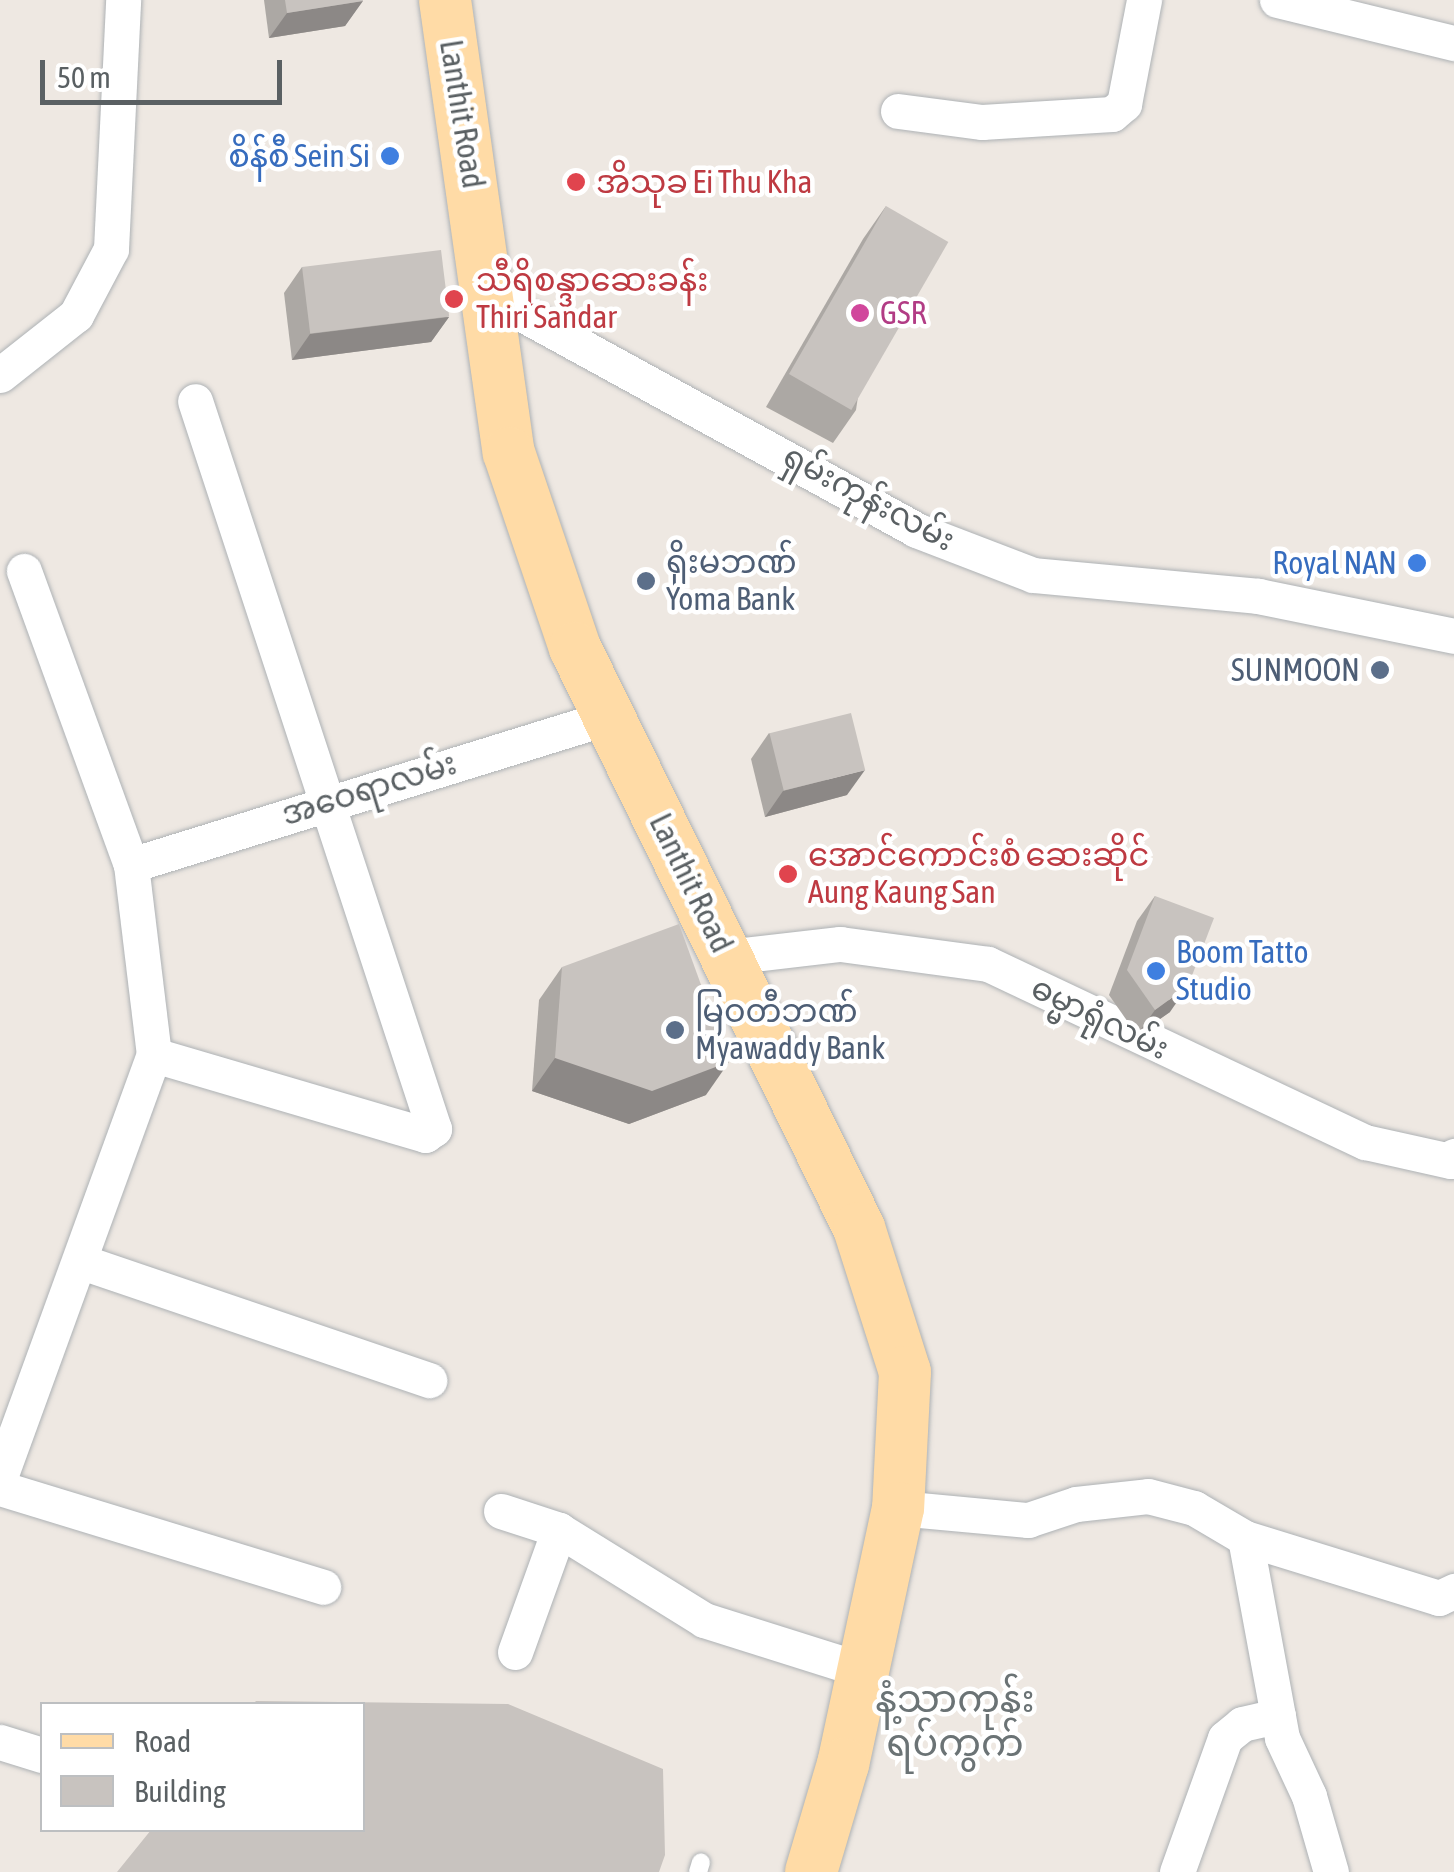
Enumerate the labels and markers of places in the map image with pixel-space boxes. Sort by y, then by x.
place label: စိန်စီ Sein Si [228,137,370,175]
marker: စိန်စီ Sein Si [379,145,401,167]
place label: အိသုခ Ei Thu Kha [596,163,812,201]
marker: အိသုခ Ei Thu Kha [565,171,587,193]
place label: သီရိစန္ဒာဆေးခန်း Thiri Sandar [476,262,708,337]
marker: သီရိစန္ဒာဆေးခန်း Thiri Sandar [441,286,467,312]
place label: GSR [880,294,926,332]
marker: GSR [849,302,871,324]
place label: ရိုးမဘဏ် Yoma Bank [666,544,797,619]
place label: Royal NAN [1272,544,1397,582]
marker: Royal NAN [1406,552,1428,574]
marker: ရိုးမဘဏ် Yoma Bank [635,570,657,592]
place label: SUNMOON [1231,651,1360,689]
marker: SUNMOON [1369,659,1391,681]
place label: အောင်ကောင်းစံ ဆေးဆိုင် Aung Kaung San [808,837,1149,912]
marker: အောင်ကောင်းစံ ဆေးဆိုင် Aung Kaung San [777,863,799,885]
place label: Boom Tatto Studio [1176,934,1309,1009]
marker: Boom Tatto Studio [1145,960,1167,982]
place label: မြဝတီဘဏ် Myawaddy Bank [695,993,885,1068]
marker: မြဝတီဘဏ် Myawaddy Bank [664,1019,686,1041]

